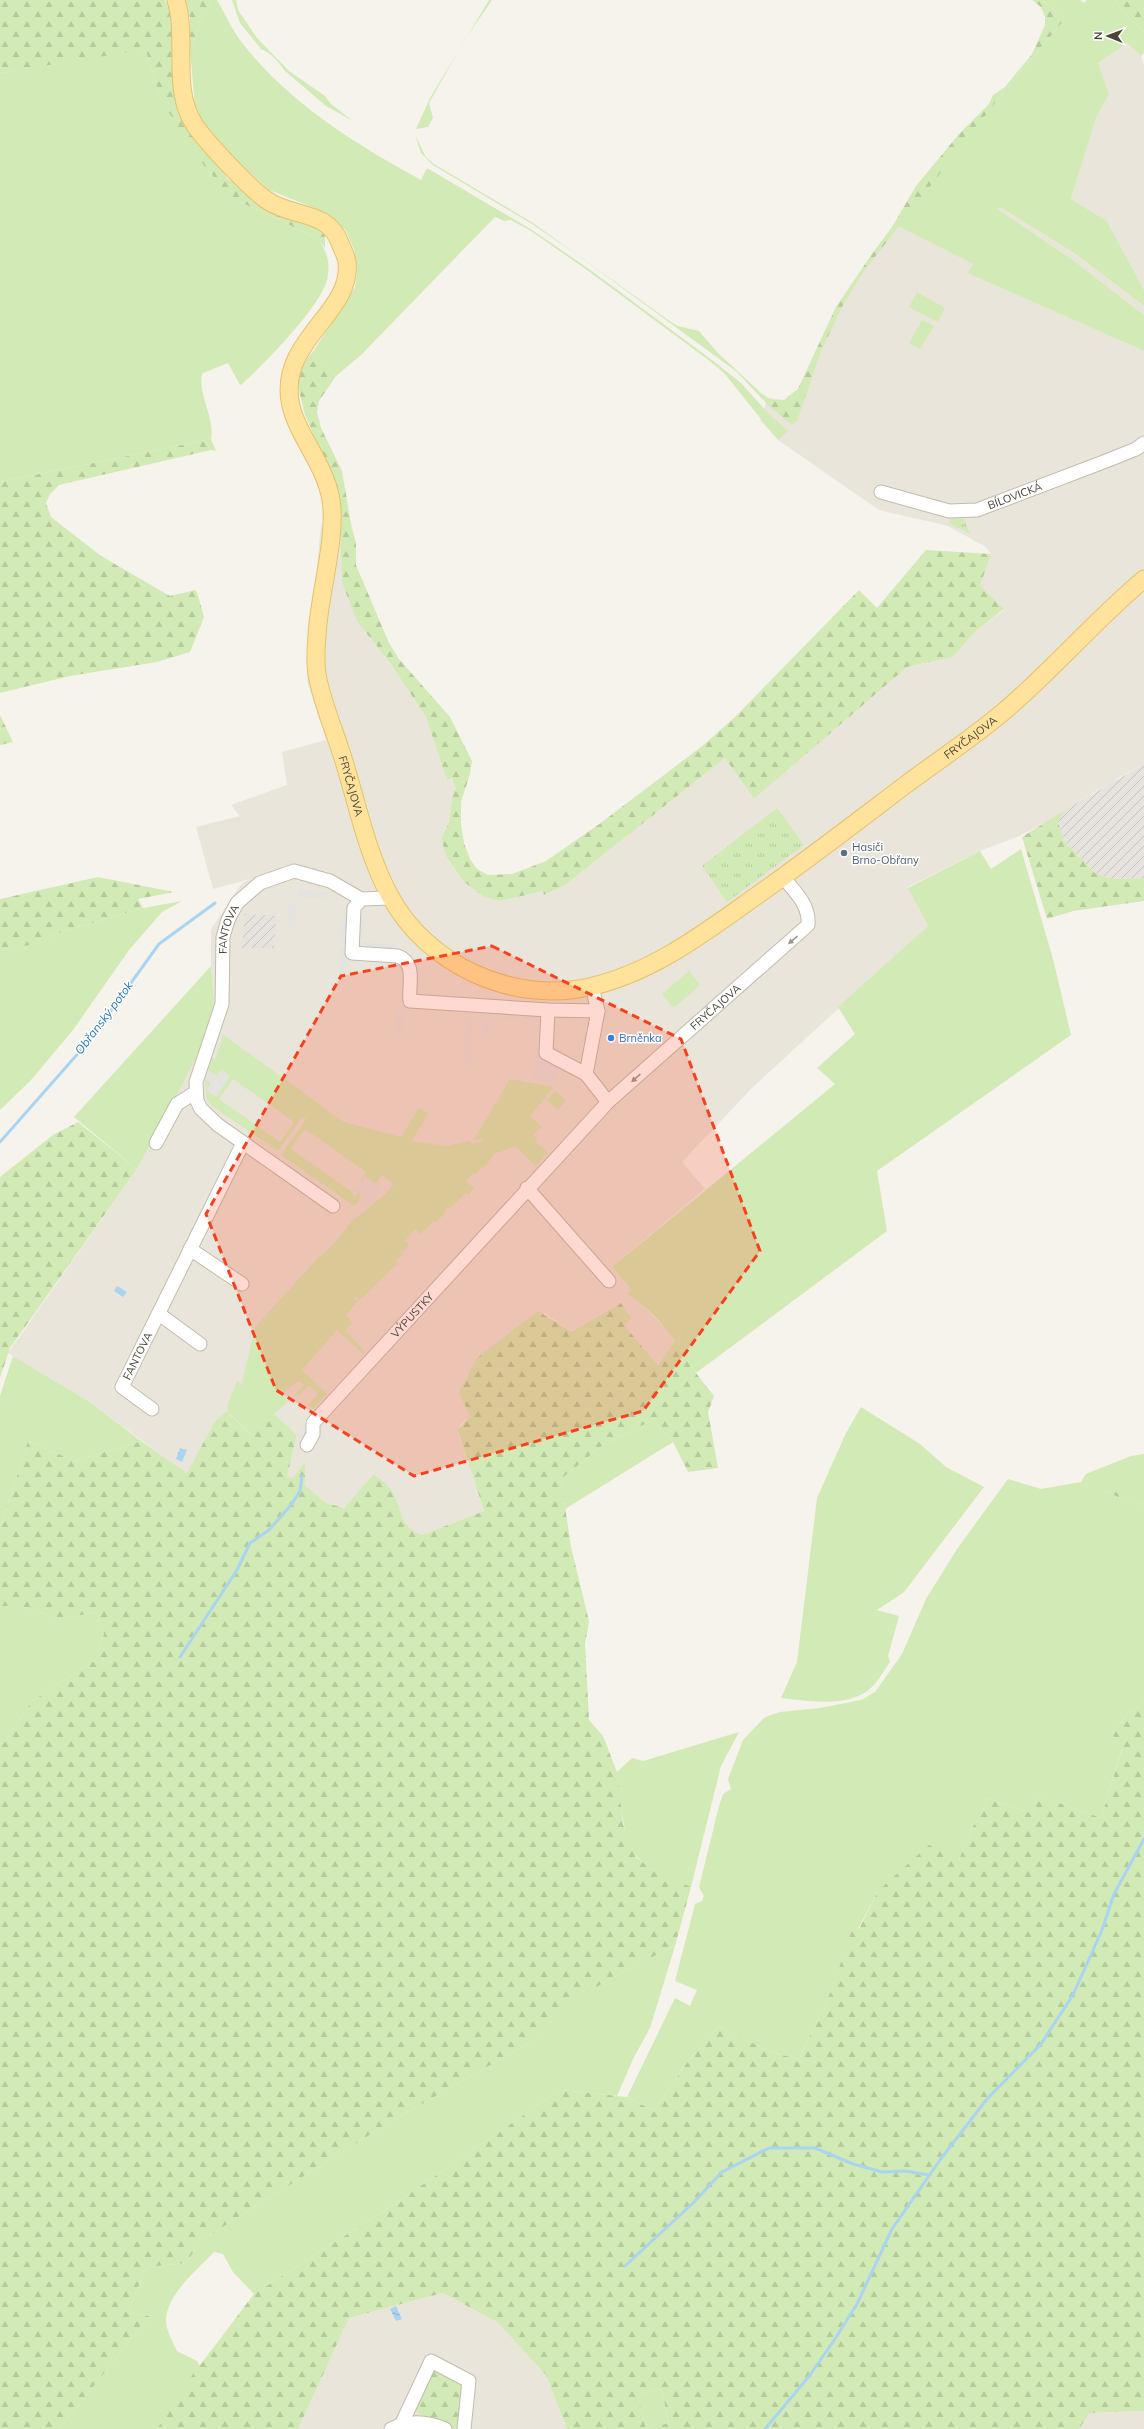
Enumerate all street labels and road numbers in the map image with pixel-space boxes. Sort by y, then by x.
street label: BÍLOVICKÁ [986,479,1044,512]
street label: FRYČAJOVA [941,713,1000,762]
street label: FRYČAJOVA [336,754,366,818]
street label: FANTOVA [215,902,242,954]
street label: FRYČAJOVA [687,981,744,1033]
street label: VÝPUSTKY [388,1289,437,1341]
street label: FANTOVA [120,1330,155,1382]

